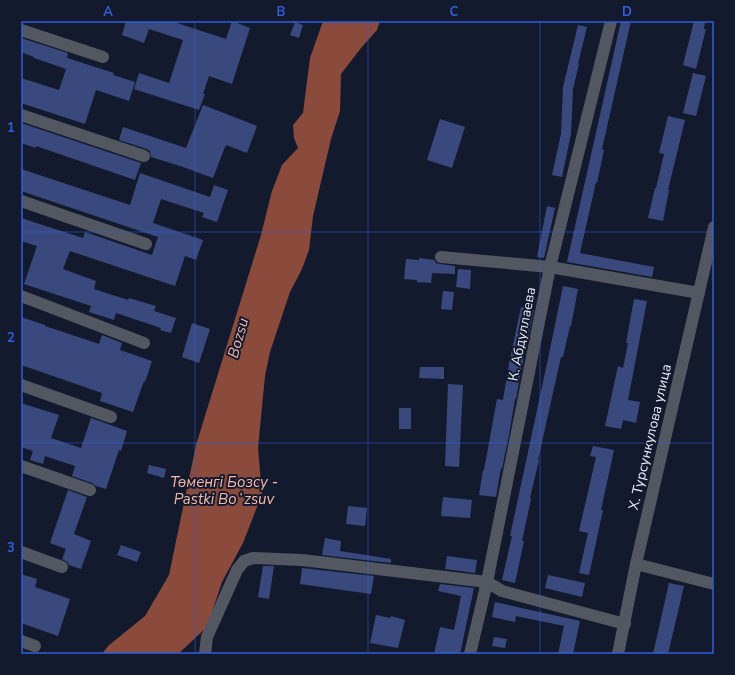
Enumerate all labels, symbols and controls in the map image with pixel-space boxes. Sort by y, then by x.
text: A [103,3,113,21]
text: B [277,3,286,21]
text: C [450,3,459,21]
text: D [622,3,632,21]
text: 1 [7,119,15,137]
street label: К. Абдуллаева [504,285,540,383]
water label: Bozsu [223,316,253,360]
text: 2 [7,329,15,347]
street label: Х. Турсункулова улица [624,362,676,512]
water label: Төменгі Бозсу - Pastki Boʻzsuv [170,472,278,509]
text: 3 [7,539,15,557]

